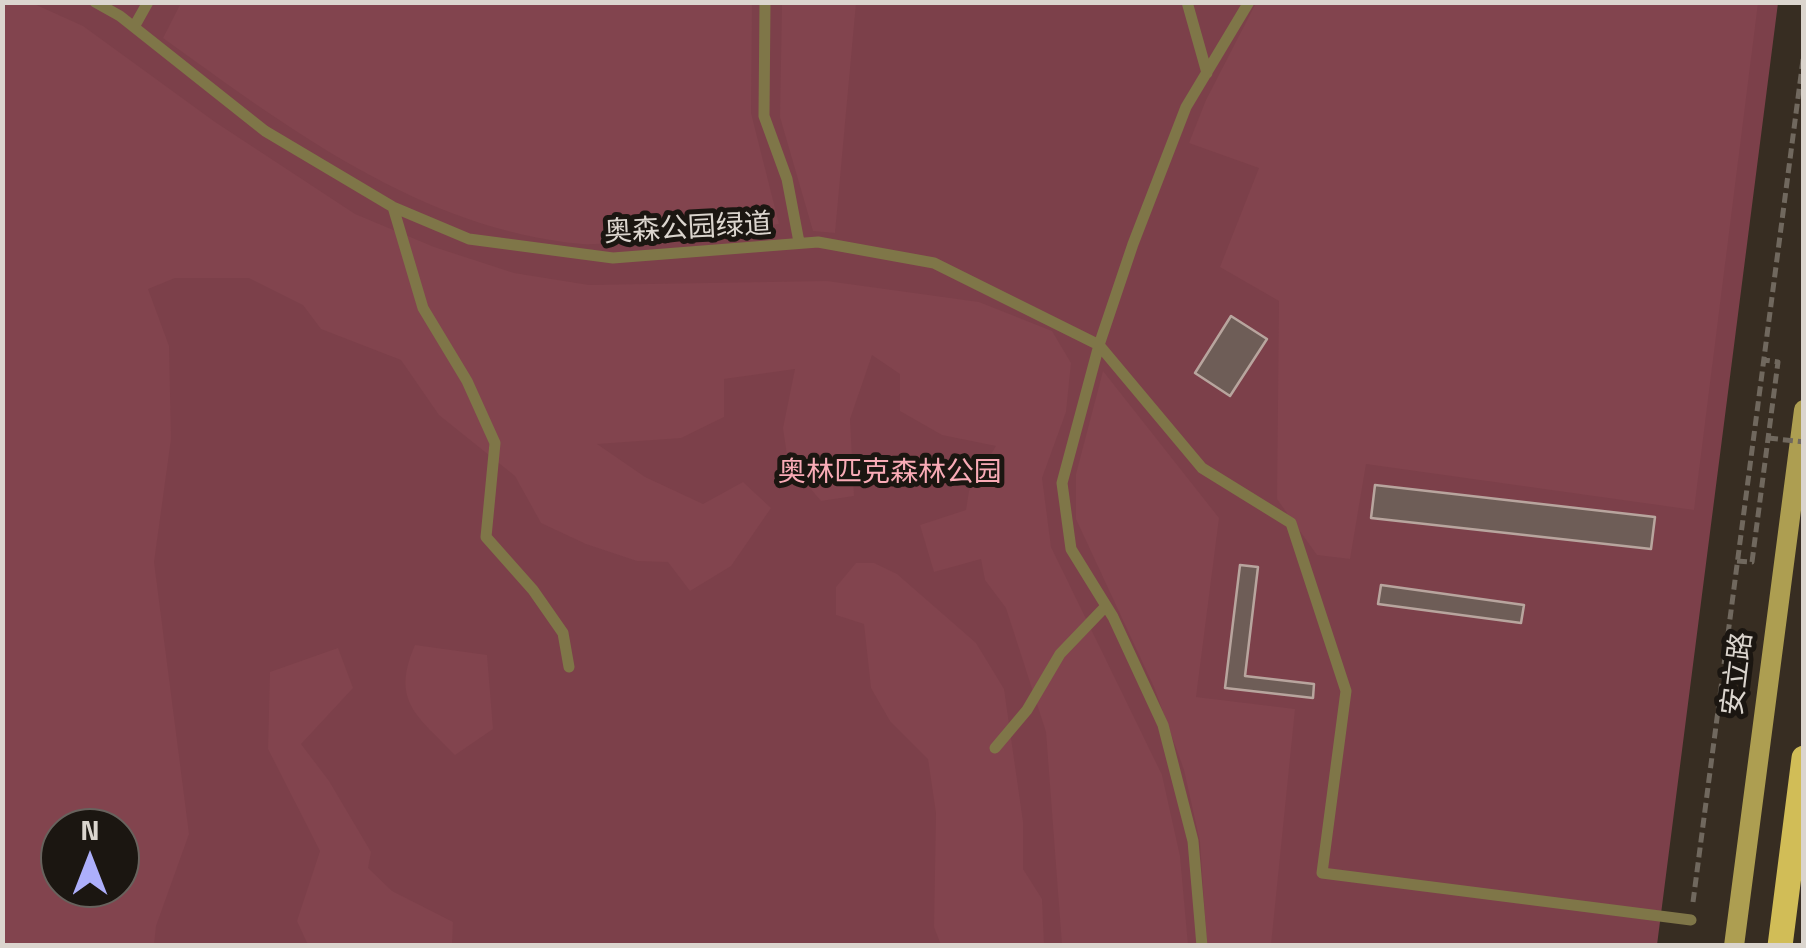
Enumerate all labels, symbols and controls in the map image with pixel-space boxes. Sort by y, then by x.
street label: 奥森公园绿道 [603,209,773,251]
park label: 奥林匹克森林公园 [778,457,1002,491]
street label: 安立路 [1717,630,1761,718]
north arrow [40,808,140,908]
text: N [80,808,100,851]

